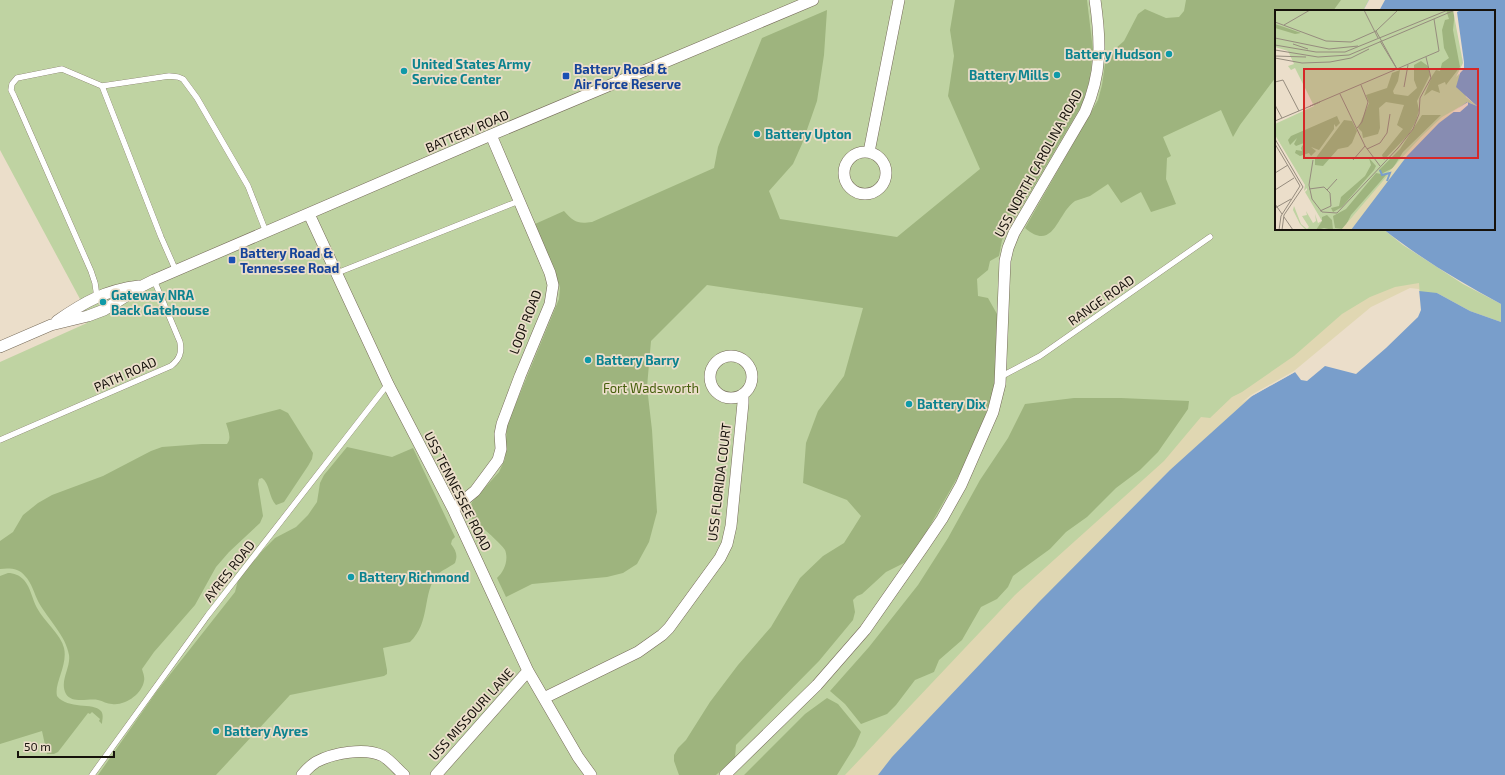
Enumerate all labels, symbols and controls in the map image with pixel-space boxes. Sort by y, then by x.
inset map [1275,10,1495,230]
place label: Battery Hudson [1065,46,1161,62]
marker: Battery Hudson [1164,49,1174,59]
place label: United States Army Service Center [412,56,531,87]
place label: Battery Road & Air Force Reserve [574,61,681,92]
marker: United States Army Service Center [399,66,409,76]
place label: Battery Mills [969,67,1049,83]
marker: Battery Mills [1052,70,1062,80]
marker: Battery Road & Air Force Reserve [561,71,571,81]
street label: USS NORTH CAROLINA ROAD [991,86,1085,240]
street label: BATTERY ROAD [423,106,511,156]
place label: Battery Upton [765,126,852,142]
marker: Battery Upton [752,129,762,139]
place label: Battery Road & Tennessee Road [240,245,339,276]
marker: Battery Road & Tennessee Road [227,255,237,265]
street label: RANGE ROAD [1065,271,1137,329]
place label: Gateway NRA Back Gatehouse [111,287,209,318]
street label: LOOP ROAD [505,288,545,356]
marker: Gateway NRA Back Gatehouse [98,297,108,307]
place label: Battery Barry [596,352,680,368]
street label: PATH ROAD [91,353,159,395]
marker: Battery Barry [583,355,593,365]
park label: Fort Wadsworth [603,380,699,396]
place label: Battery Dix [917,396,987,412]
marker: Battery Dix [904,399,914,409]
street label: USS FLORIDA COURT [704,422,734,542]
street label: USS TENNESSEE ROAD [421,429,495,553]
street label: AYRES ROAD [200,537,258,605]
place label: Battery Richmond [359,569,469,585]
marker: Battery Richmond [346,572,356,582]
street label: USS MISSOURI LANE [425,665,517,763]
place label: Battery Ayres [224,723,308,739]
marker: Battery Ayres [211,726,221,736]
scale bar [18,733,114,759]
text: 50 m [24,739,51,753]

